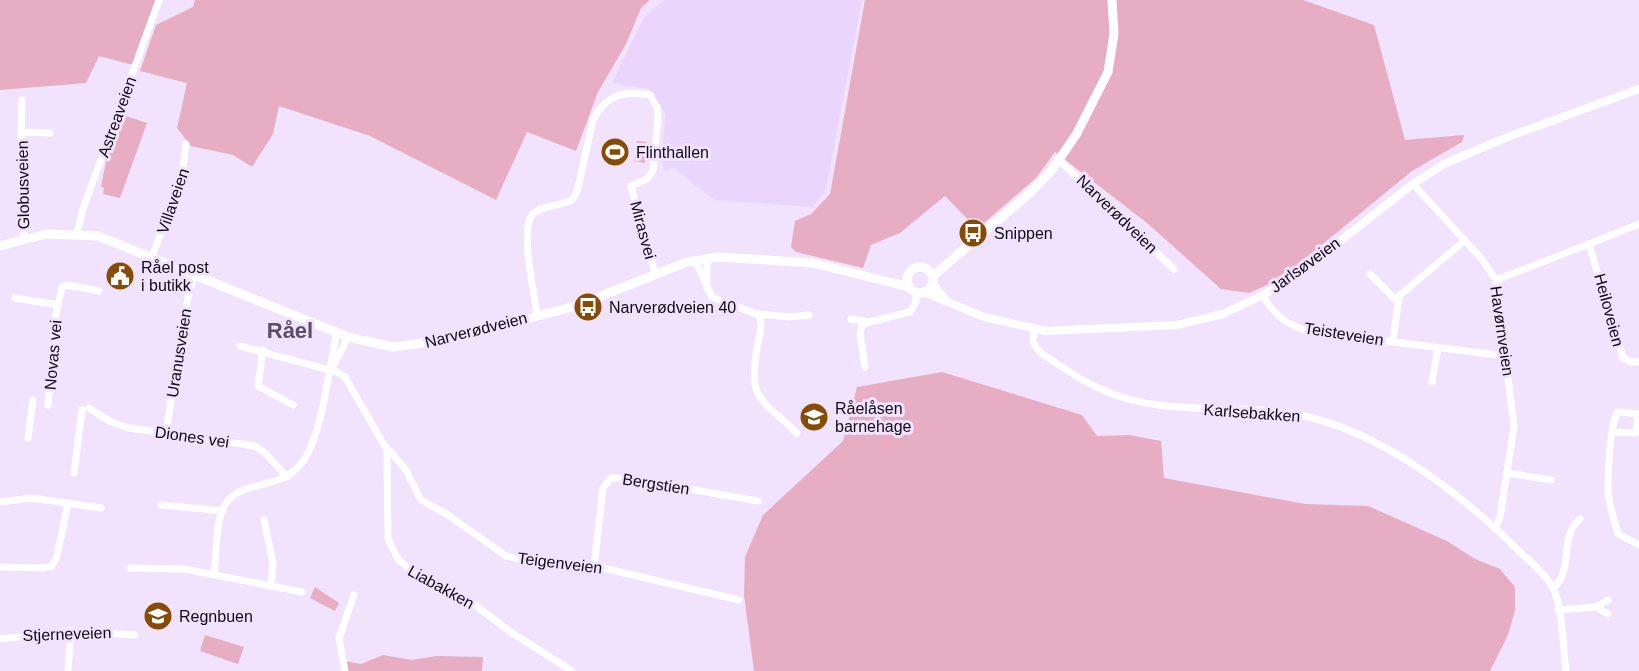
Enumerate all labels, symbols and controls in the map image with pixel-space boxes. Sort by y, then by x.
street label: Astreaveien [95,74,139,160]
sports icon: Flinthallen [599,136,631,168]
street label: Globusveien [14,140,32,230]
place label: Flinthallen [636,144,709,161]
street label: Villaveien [154,166,192,236]
street label: Narverødveien [1073,171,1161,257]
street label: Mirasvei [627,199,659,261]
bus stop icon: Snippen [957,217,989,249]
place label: Snippen [994,225,1053,242]
street label: Jarlsøveien [1267,234,1343,296]
place label: Råel post i butikk [141,259,209,294]
public building icon: Råel post i butikk [104,260,136,292]
street label: Heiloveien [1591,272,1627,348]
street label: Havørnveien [1487,285,1517,377]
bus stop icon: Narverødveien 40 [572,291,604,323]
place label: Narverødveien 40 [609,299,736,316]
street label: Uranusveien [164,307,194,399]
street label: Narverødveien [423,309,529,351]
district label: Råel [267,318,313,343]
street label: Novas vei [41,319,65,391]
street label: Teisteveien [1303,319,1385,349]
place label: Råelåsen barnehage [835,400,912,435]
school or university icon: Råelåsen barnehage [798,401,830,433]
street label: Karlsebakken [1203,401,1301,425]
street label: Diones vei [154,423,230,451]
street label: Bergstien [621,470,691,498]
street label: Teigenveien [517,549,603,577]
street label: Liabakken [405,562,477,612]
school or university icon: Regnbuen [142,600,174,632]
place label: Regnbuen [179,608,253,625]
street label: Stjerneveien [22,624,112,644]

